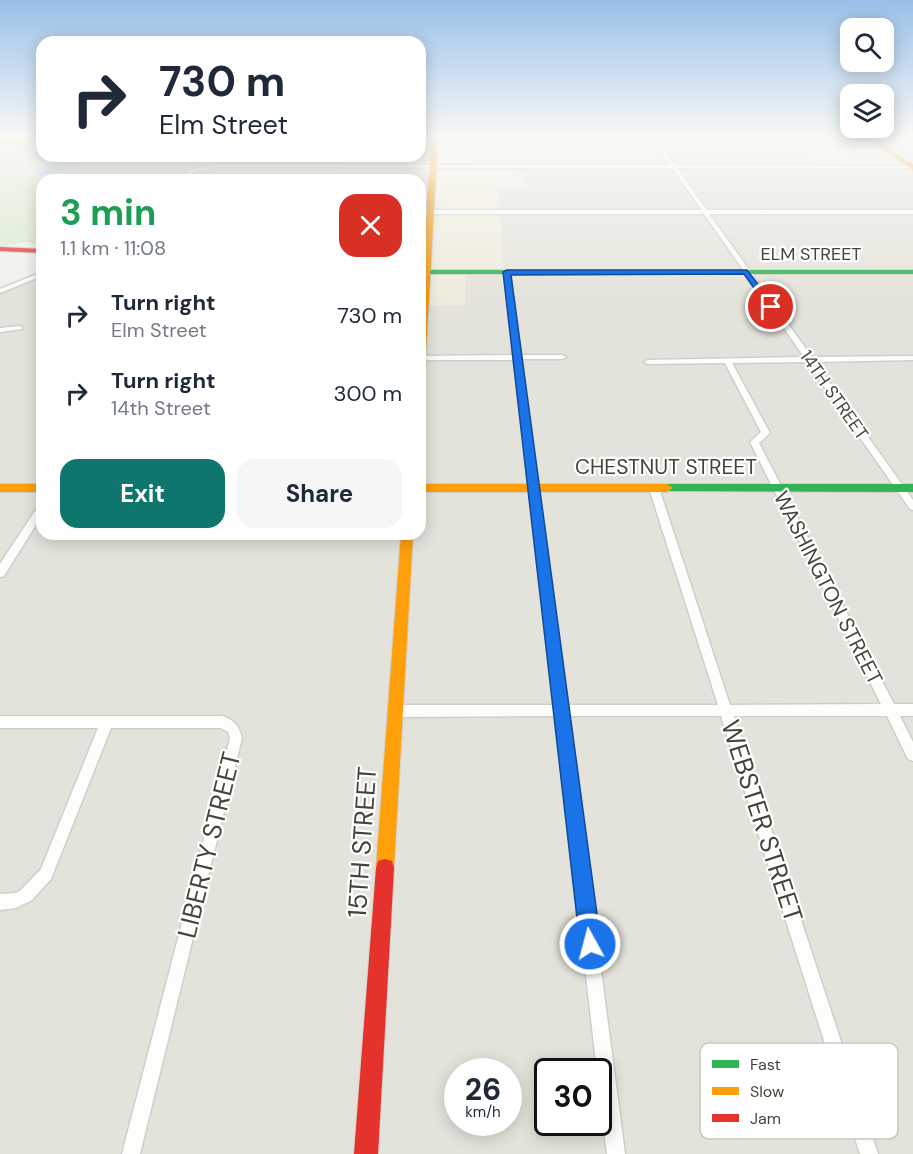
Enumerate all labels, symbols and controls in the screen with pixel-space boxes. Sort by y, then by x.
map controls [840,18,894,138]
button: search [840,18,894,72]
text: 730 m [159,54,285,109]
icon: right [60,60,138,138]
button: layers [840,84,894,138]
text: Elm Street [159,107,288,142]
text: 3 min [60,189,156,236]
button: close [339,194,402,257]
text: 1.1 km · 11:08 [60,235,166,261]
street label: ELM STREET [761,242,861,266]
pin [745,281,796,332]
text: Turn right [111,288,216,317]
icon: arrive [754,290,787,323]
icon: right [60,299,93,332]
text: 730 m [337,301,402,330]
text: Elm Street [111,317,207,343]
street label: 14TH STREET [794,345,874,445]
text: Turn right [111,366,216,395]
icon: right [60,377,93,410]
text: 300 m [333,379,402,408]
text: 14th Street [111,395,211,421]
street label: CHESTNUT STREET [575,453,757,481]
button: Exit [60,459,225,528]
button: Share [237,459,402,528]
street label: WASHINGTON STREET [767,486,889,690]
street label: WEBSTER STREET [713,716,811,926]
street label: LIBERTY STREET [169,748,249,942]
street label: 15TH STREET [340,765,384,919]
position arrow [558,912,622,976]
legend [700,1043,898,1139]
text: Fast [750,1054,781,1075]
speed limit sign: 30 [534,1058,612,1136]
text: 26 [465,1070,501,1109]
text: Slow [750,1081,784,1102]
text: km/h [465,1102,501,1122]
text: Jam [750,1108,781,1129]

